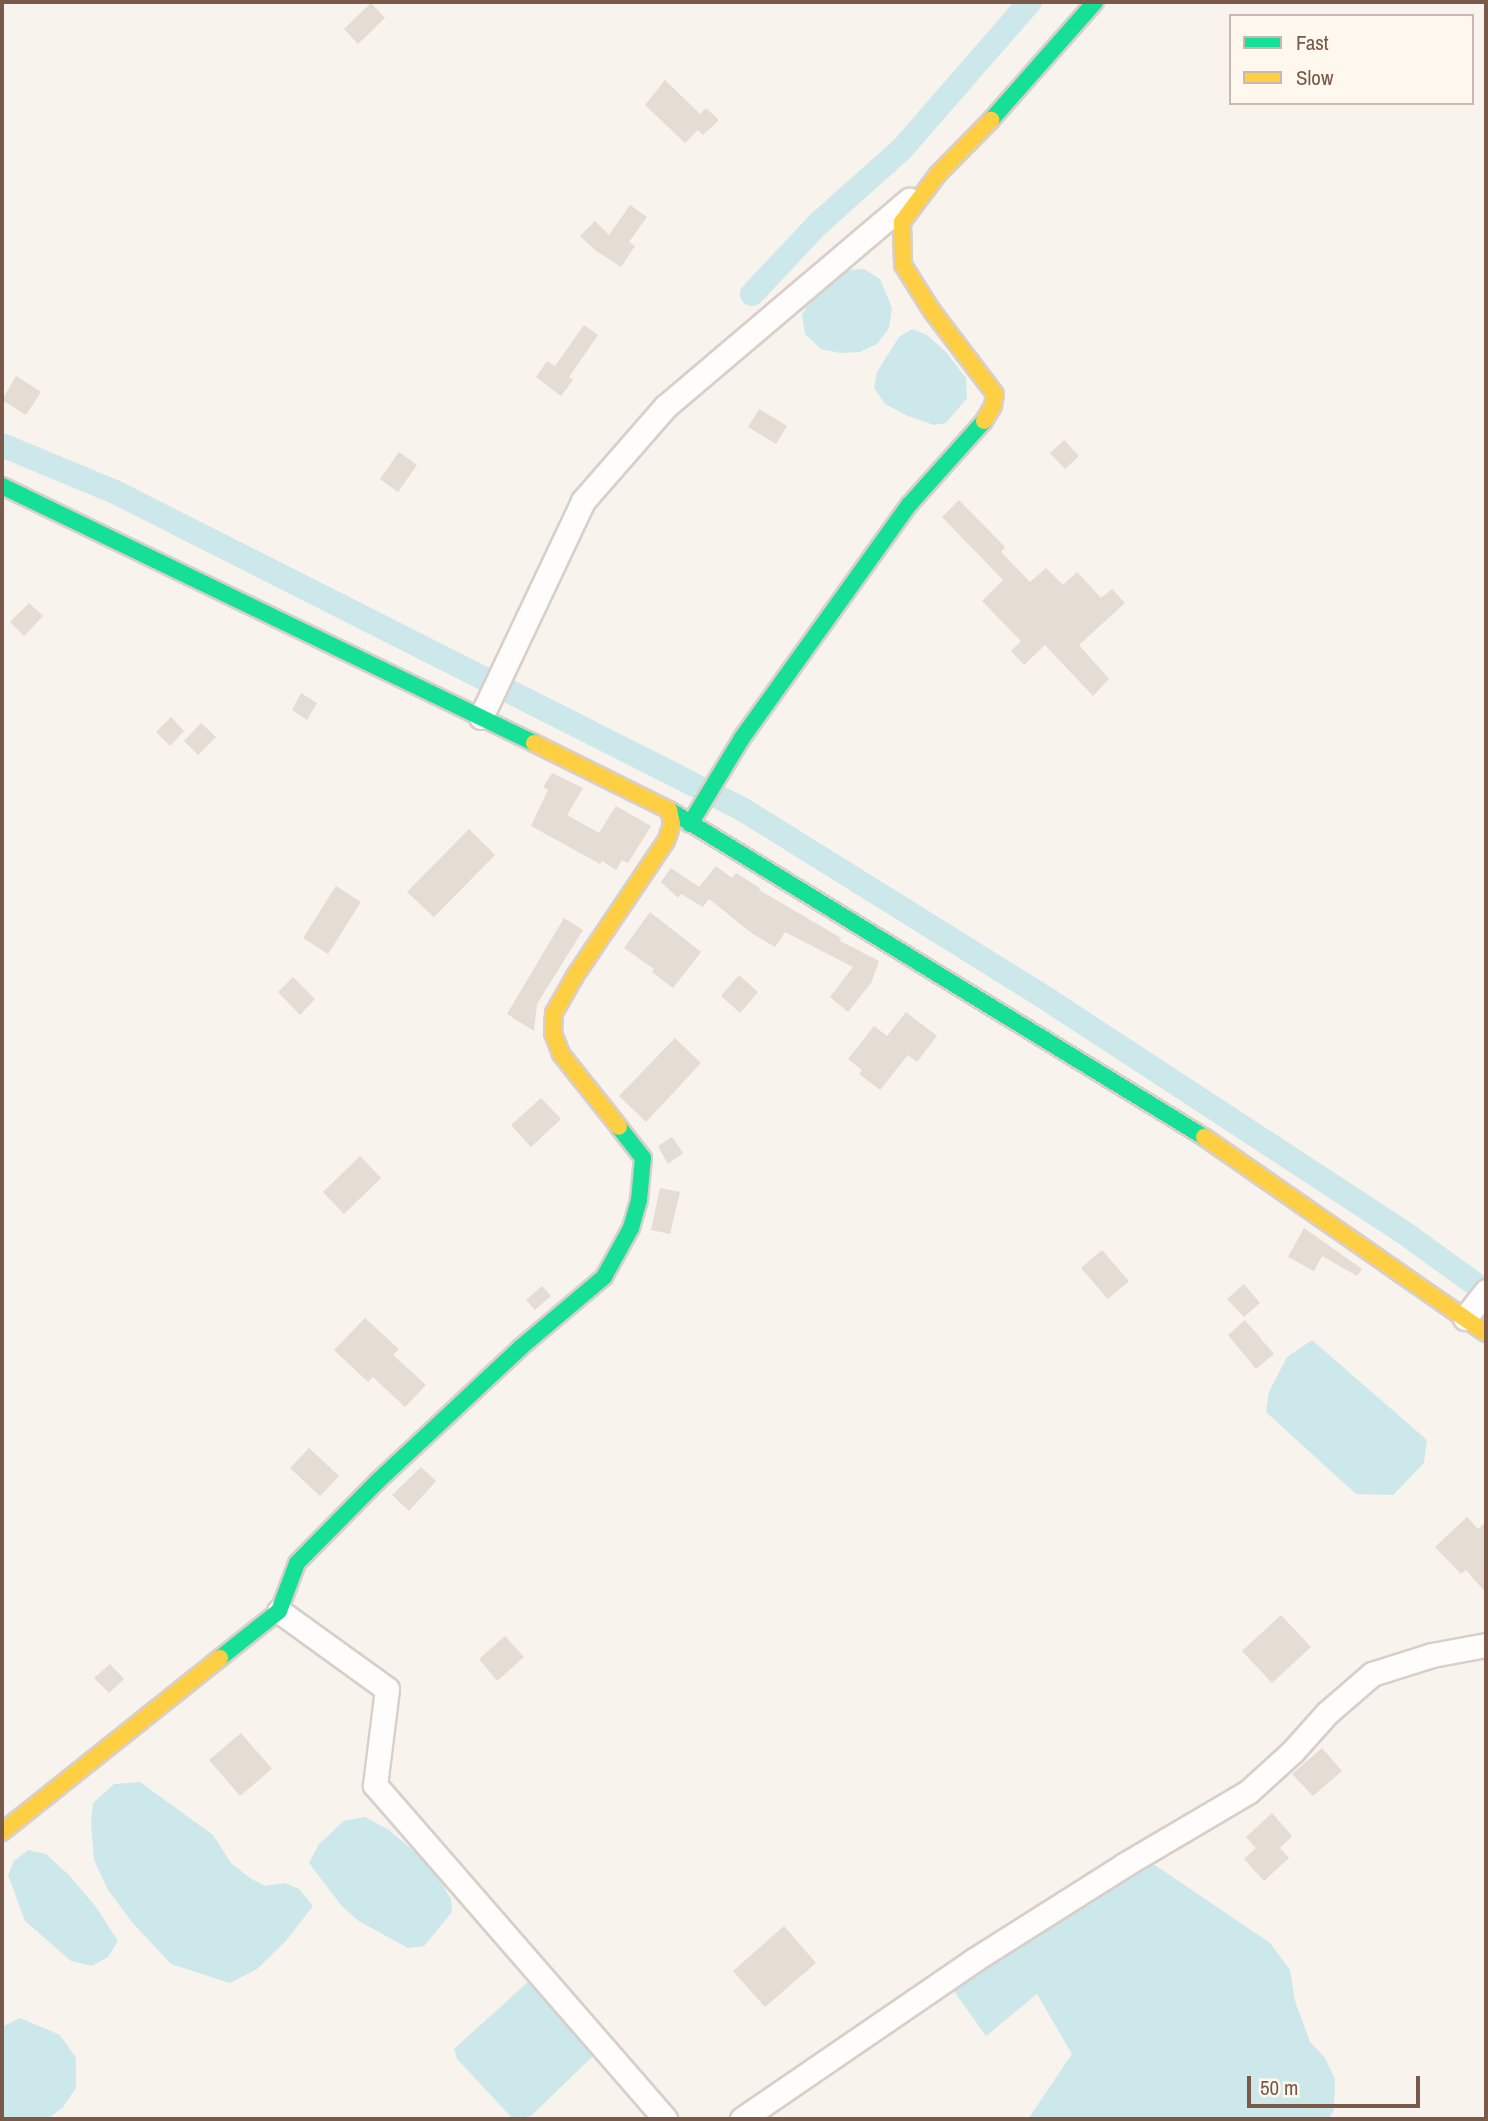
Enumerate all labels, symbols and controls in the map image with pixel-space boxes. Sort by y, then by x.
legend [1229,14,1474,105]
text: Fast [1296,28,1329,57]
text: Slow [1296,63,1333,92]
scale bar [1250,2062,1423,2106]
text: 50 m [1260,2073,1298,2102]

